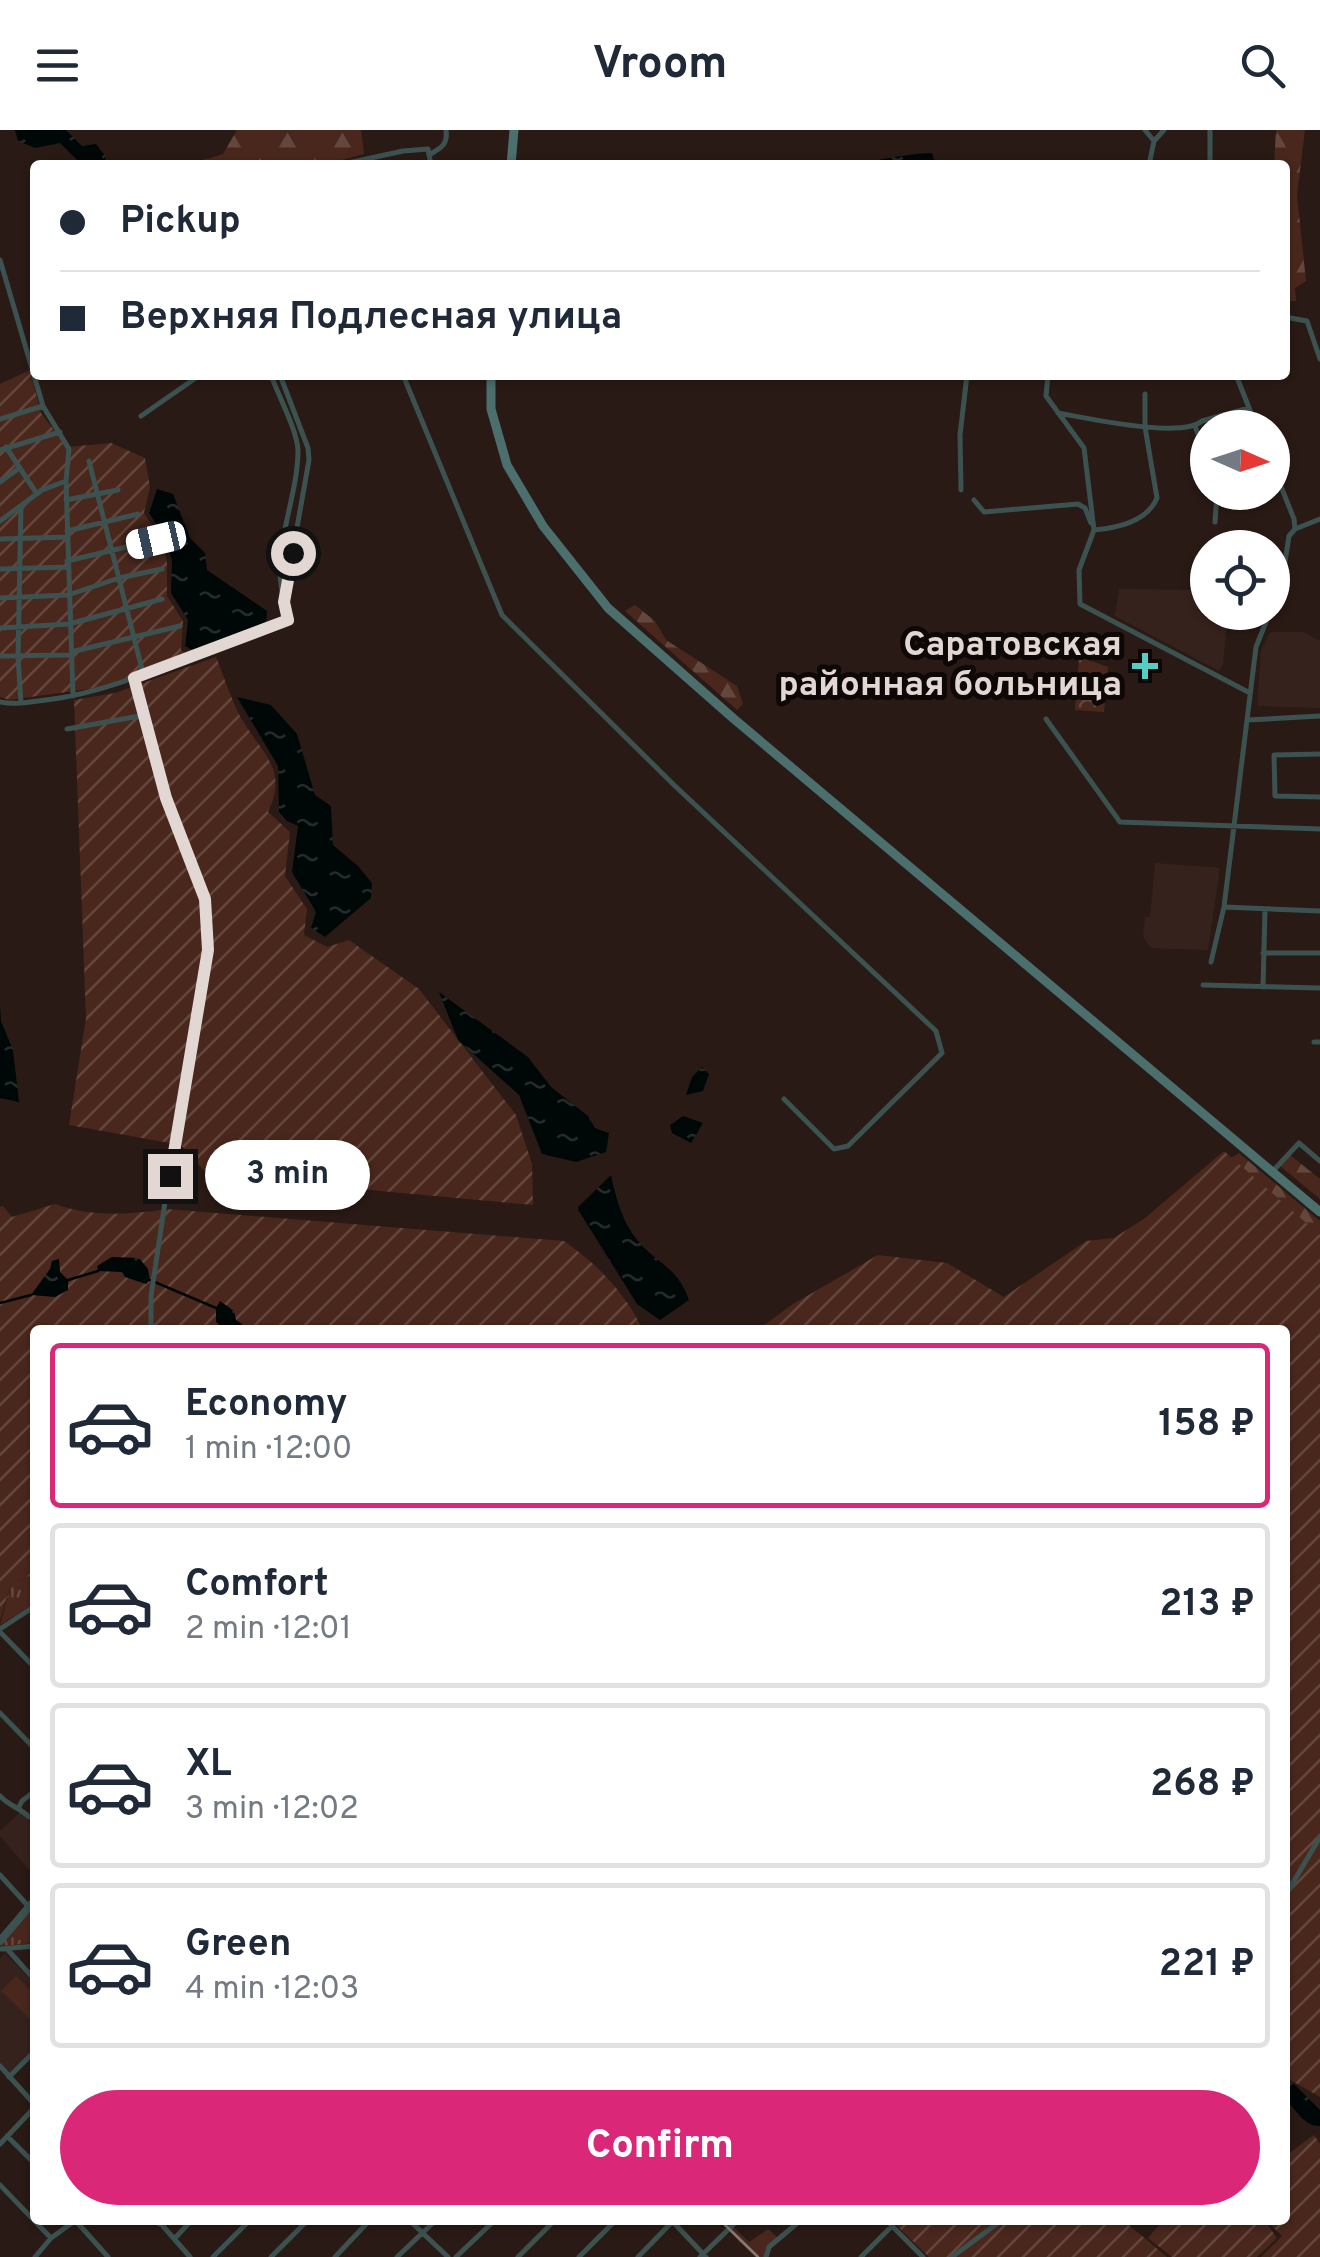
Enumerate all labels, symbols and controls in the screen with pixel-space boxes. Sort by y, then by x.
text: Vroom [592,37,728,94]
icon: menu [30,38,85,93]
icon: search [1235,38,1290,93]
text: Pickup [120,198,241,247]
text: Верхняя Подлесная улица [120,294,622,343]
north arrow [1190,410,1290,510]
map controls [1190,410,1290,630]
car [123,519,189,561]
button: locate [1190,530,1290,630]
route start [271,531,316,576]
place label: Саратовская районная больница [778,624,1122,708]
marker: Саратовская районная больница [1132,653,1158,679]
callout: 3 min [205,1141,370,1211]
route end [148,1154,193,1199]
text: 3 min [246,1155,329,1195]
icon: car [65,1381,155,1471]
text: Economy [185,1381,347,1430]
text: 158 ₽ [1158,1401,1255,1450]
text: 1 min · 12:00 [185,1430,352,1470]
icon: car [65,1561,155,1651]
text: Comfort [185,1561,329,1610]
text: 213 ₽ [1159,1581,1255,1630]
text: 2 min · 12:01 [185,1610,352,1650]
icon: car [65,1741,155,1831]
text: XL [185,1741,232,1790]
text: 268 ₽ [1150,1761,1255,1810]
text: 3 min · 12:02 [185,1790,359,1830]
icon: car [65,1921,155,2011]
text: Green [185,1921,291,1970]
text: 221 ₽ [1159,1941,1255,1990]
text: 4 min · 12:03 [185,1970,359,2010]
button: Confirm [60,2090,1260,2205]

